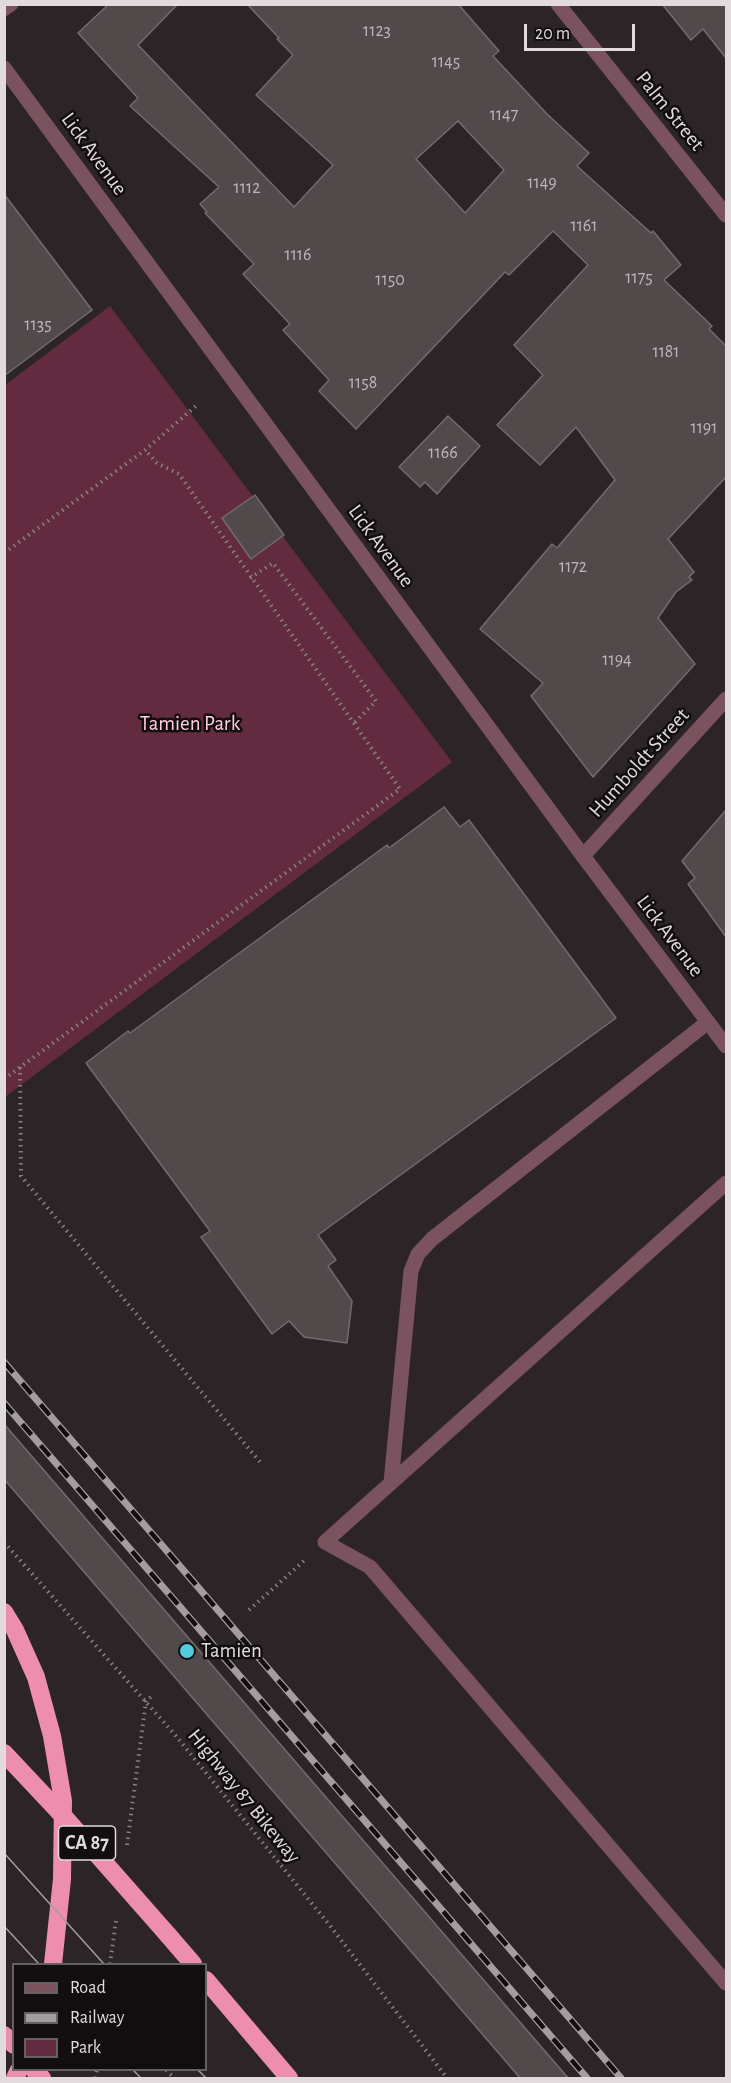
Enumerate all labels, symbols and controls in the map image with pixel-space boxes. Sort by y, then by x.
scale bar [527,12,638,50]
house number: 1123 [363,20,391,42]
text: 20 m [535,25,570,43]
house number: 1145 [432,51,460,73]
street label: Palm Street [630,66,710,156]
house number: 1147 [490,104,518,126]
street label: Lick Avenue [56,108,132,200]
house number: 1149 [527,172,557,194]
house number: 1112 [234,177,260,199]
house number: 1161 [570,215,598,237]
house number: 1116 [284,244,312,266]
house number: 1175 [625,267,653,289]
house number: 1150 [375,269,405,291]
house number: 1135 [24,314,52,336]
house number: 1181 [652,341,680,363]
house number: 1158 [349,372,377,394]
house number: 1191 [690,417,718,439]
house number: 1166 [428,442,458,464]
street label: Lick Avenue [343,500,419,592]
house number: 1172 [559,556,587,578]
house number: 1194 [602,649,632,671]
street label: Humboldt Street [583,703,695,823]
park label: Tamien Park [140,711,240,737]
street label: Lick Avenue [631,890,709,982]
place label: Tamien [201,1638,262,1664]
marker: Tamien [178,1642,196,1660]
street label: Highway 87 Bikeway [182,1724,306,1868]
road number: CA 87 [58,1826,116,1860]
legend [12,1963,207,2071]
text: Road [70,1979,106,1997]
text: Railway [70,2009,124,2027]
text: Park [70,2039,101,2057]

